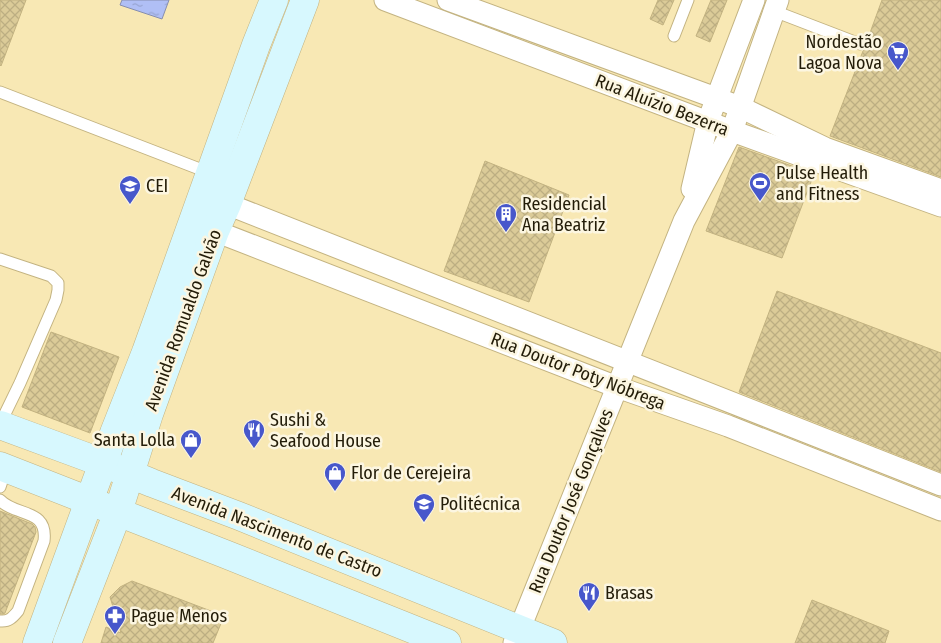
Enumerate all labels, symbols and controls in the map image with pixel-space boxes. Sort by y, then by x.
place label: Nordestão Lagoa Nova [798,31,882,74]
supermarket icon: Nordestão Lagoa Nova [886,40,910,71]
street label: Rua Aluízio Bezerra [592,69,732,141]
place label: Pulse Health and Fitness [776,162,868,205]
sports icon: Pulse Health and Fitness [748,171,772,202]
school or university icon: CEI [118,174,142,205]
place label: CEI [146,175,168,197]
place label: Residencial Ana Beatriz [522,193,607,236]
building icon: Residencial Ana Beatriz [494,202,518,233]
street label: Avenida Romualdo Galvão [140,226,226,414]
street label: Rua Doutor Poty Nóbrega [488,328,669,415]
street label: Rua Doutor José Gonçalves [524,405,618,596]
place label: Sushi & Seafood House [270,409,381,452]
restaurant icon: Sushi & Seafood House [242,418,266,449]
shop icon: Santa Lolla [179,428,203,459]
place label: Santa Lolla [94,429,175,451]
shop icon: Flor de Cerejeira [323,461,347,492]
place label: Flor de Cerejeira [351,462,471,484]
street label: Avenida Nascimento de Castro [169,482,385,582]
school or university icon: Politécnica [412,492,436,523]
place label: Politécnica [440,493,520,515]
restaurant icon: Brasas [577,581,601,612]
place label: Brasas [605,582,654,604]
pharmacy icon: Pague Menos [103,604,127,635]
place label: Pague Menos [131,605,228,627]

